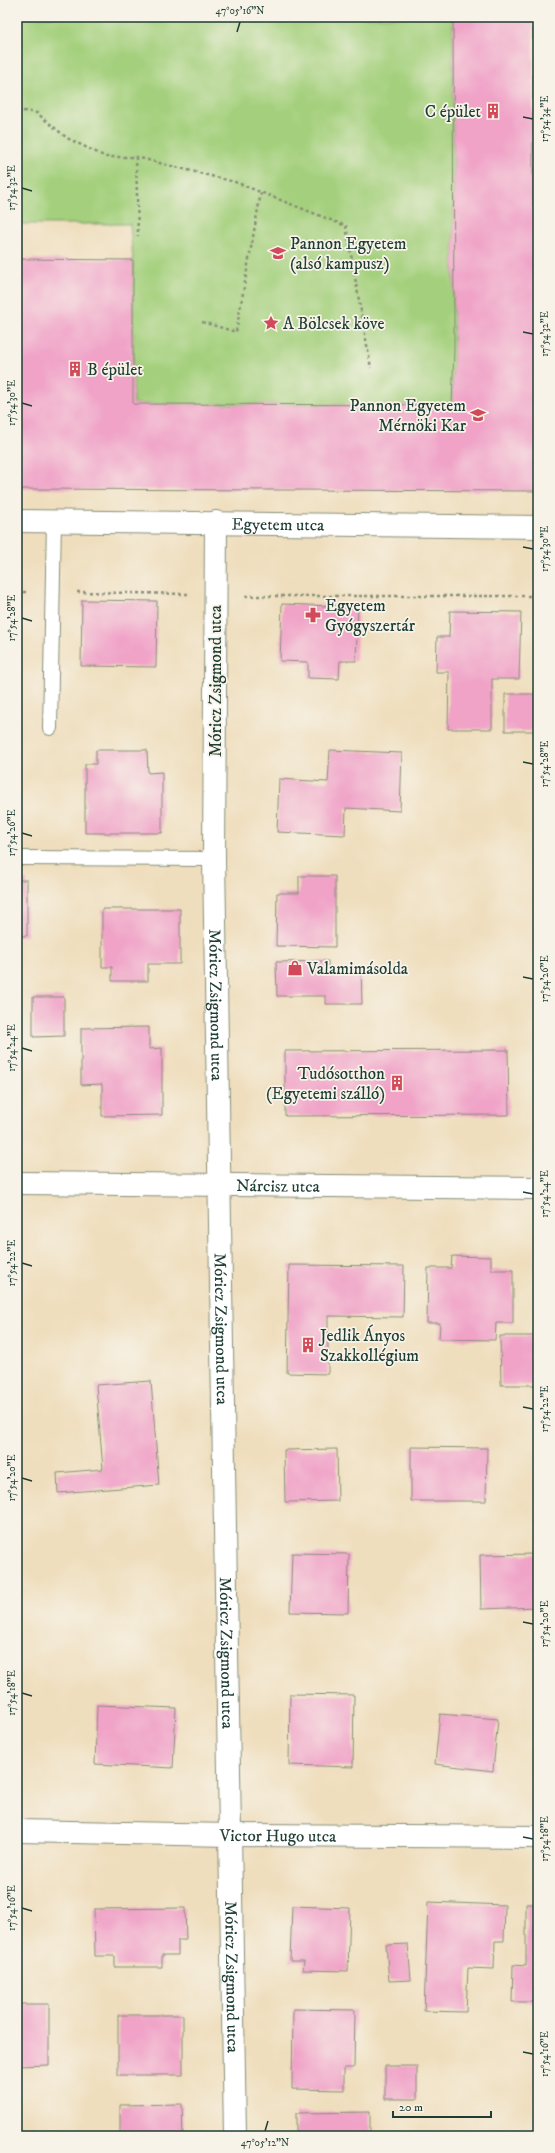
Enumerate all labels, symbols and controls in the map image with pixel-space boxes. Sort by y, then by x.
text: 47°05'16"N [216,5,264,17]
text: 17°54'34"E [539,96,551,142]
place label: C épület [425,101,482,123]
building icon: C épület [484,102,502,120]
text: 17°54'32"E [6,165,18,211]
place label: Pannon Egyetem (alsó kampusz) [290,233,407,275]
school or university icon: Pannon Egyetem (alsó kampusz) [269,244,287,262]
text: 17°54'32"E [539,311,551,357]
place label: A Bölcsek köve [283,313,385,335]
place icon: A Bölcsek köve [262,314,280,332]
place label: B épület [87,359,143,381]
building icon: B épület [66,360,84,378]
text: 17°54'30"E [6,380,18,426]
place label: Pannon Egyetem Mérnöki Kar [350,395,467,437]
school or university icon: Pannon Egyetem Mérnöki Kar [469,406,487,424]
street label: Egyetem utca [231,513,325,537]
text: 17°54'30"E [539,526,551,572]
text: 17°54'28"E [6,595,18,641]
place label: Egyetem Gyógyszertár [325,595,416,637]
street label: Móricz Zsigmond utca [205,604,227,757]
pharmacy icon: Egyetem Gyógyszertár [304,606,322,624]
text: 17°54'28"E [539,741,551,787]
text: 17°54'26"E [6,809,18,857]
street label: Móricz Zsigmond utca [203,929,228,1082]
text: 17°54'26"E [539,955,551,1003]
place label: Valamimásolda [306,958,409,980]
shop icon: Valamimásolda [286,959,304,977]
text: 17°54'24"E [6,1024,18,1072]
place label: Tudósotthon (Egyetemi szálló) [266,1063,385,1105]
building icon: Tudósotthon (Egyetemi szálló) [388,1074,406,1092]
text: 17°54'24"E [539,1170,551,1218]
street label: Nárcisz utca [236,1175,321,1198]
text: 17°54'22"E [6,1240,18,1286]
street label: Móricz Zsigmond utca [208,1253,233,1406]
place label: Jedlik Ányos Szakkollégium [318,1324,419,1367]
building icon: Jedlik Ányos Szakkollégium [299,1336,317,1354]
text: 17°54'22"E [539,1386,551,1432]
text: 17°54'20"E [6,1454,18,1502]
street label: Móricz Zsigmond utca [214,1577,238,1730]
text: 17°54'20"E [539,1600,551,1648]
text: 17°54'18"E [6,1670,18,1716]
text: 17°54'18"E [539,1816,551,1862]
street label: Victor Hugo utca [218,1825,337,1848]
text: 17°54'16"E [6,1885,18,1931]
street label: Móricz Zsigmond utca [219,1901,244,2054]
text: 17°54'16"E [539,2031,551,2077]
scale bar [393,2093,491,2119]
text: 20 m [399,2100,423,2115]
text: 47°05'12"N [241,2137,289,2149]

